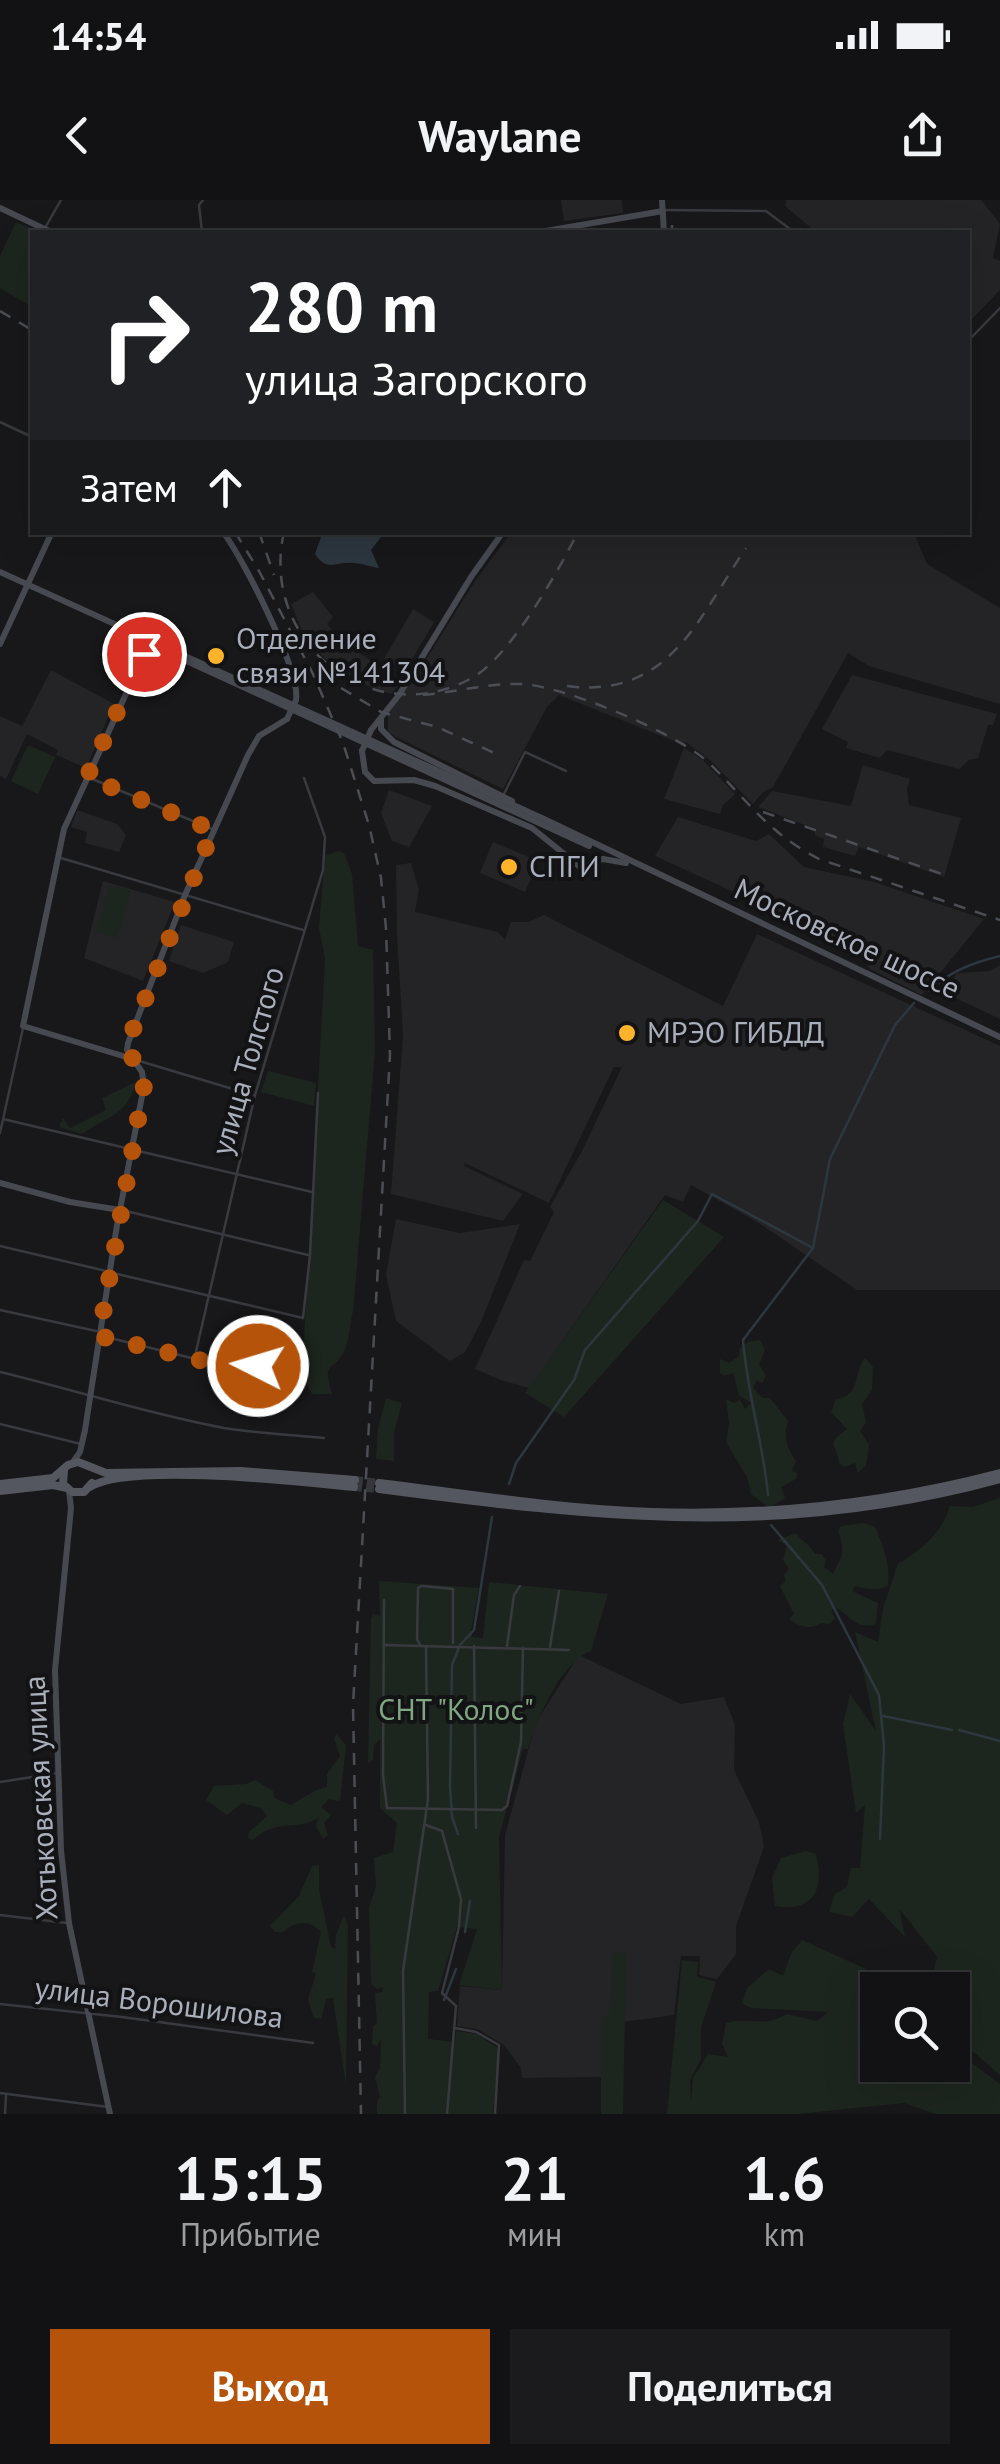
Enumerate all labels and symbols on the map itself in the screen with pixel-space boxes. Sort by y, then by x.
pin [102,612,187,697]
place label: Отделение связи №141304 [236,618,445,691]
marker: Отделение связи №141304 [205,645,227,667]
place label: СПГИ [529,846,600,885]
marker: СПГИ [498,856,520,878]
street label: Московское шоссе [729,868,967,1007]
street label: улица Толстого [201,962,292,1159]
place label: МРЭО ГИБДД [647,1012,824,1051]
marker: МРЭО ГИБДД [616,1022,638,1044]
position arrow [206,1314,310,1418]
street label: Хотьковская улица [14,1675,65,1922]
park label: СНТ "Колос" [378,1689,534,1728]
street label: улица Ворошилова [33,1967,286,2036]

